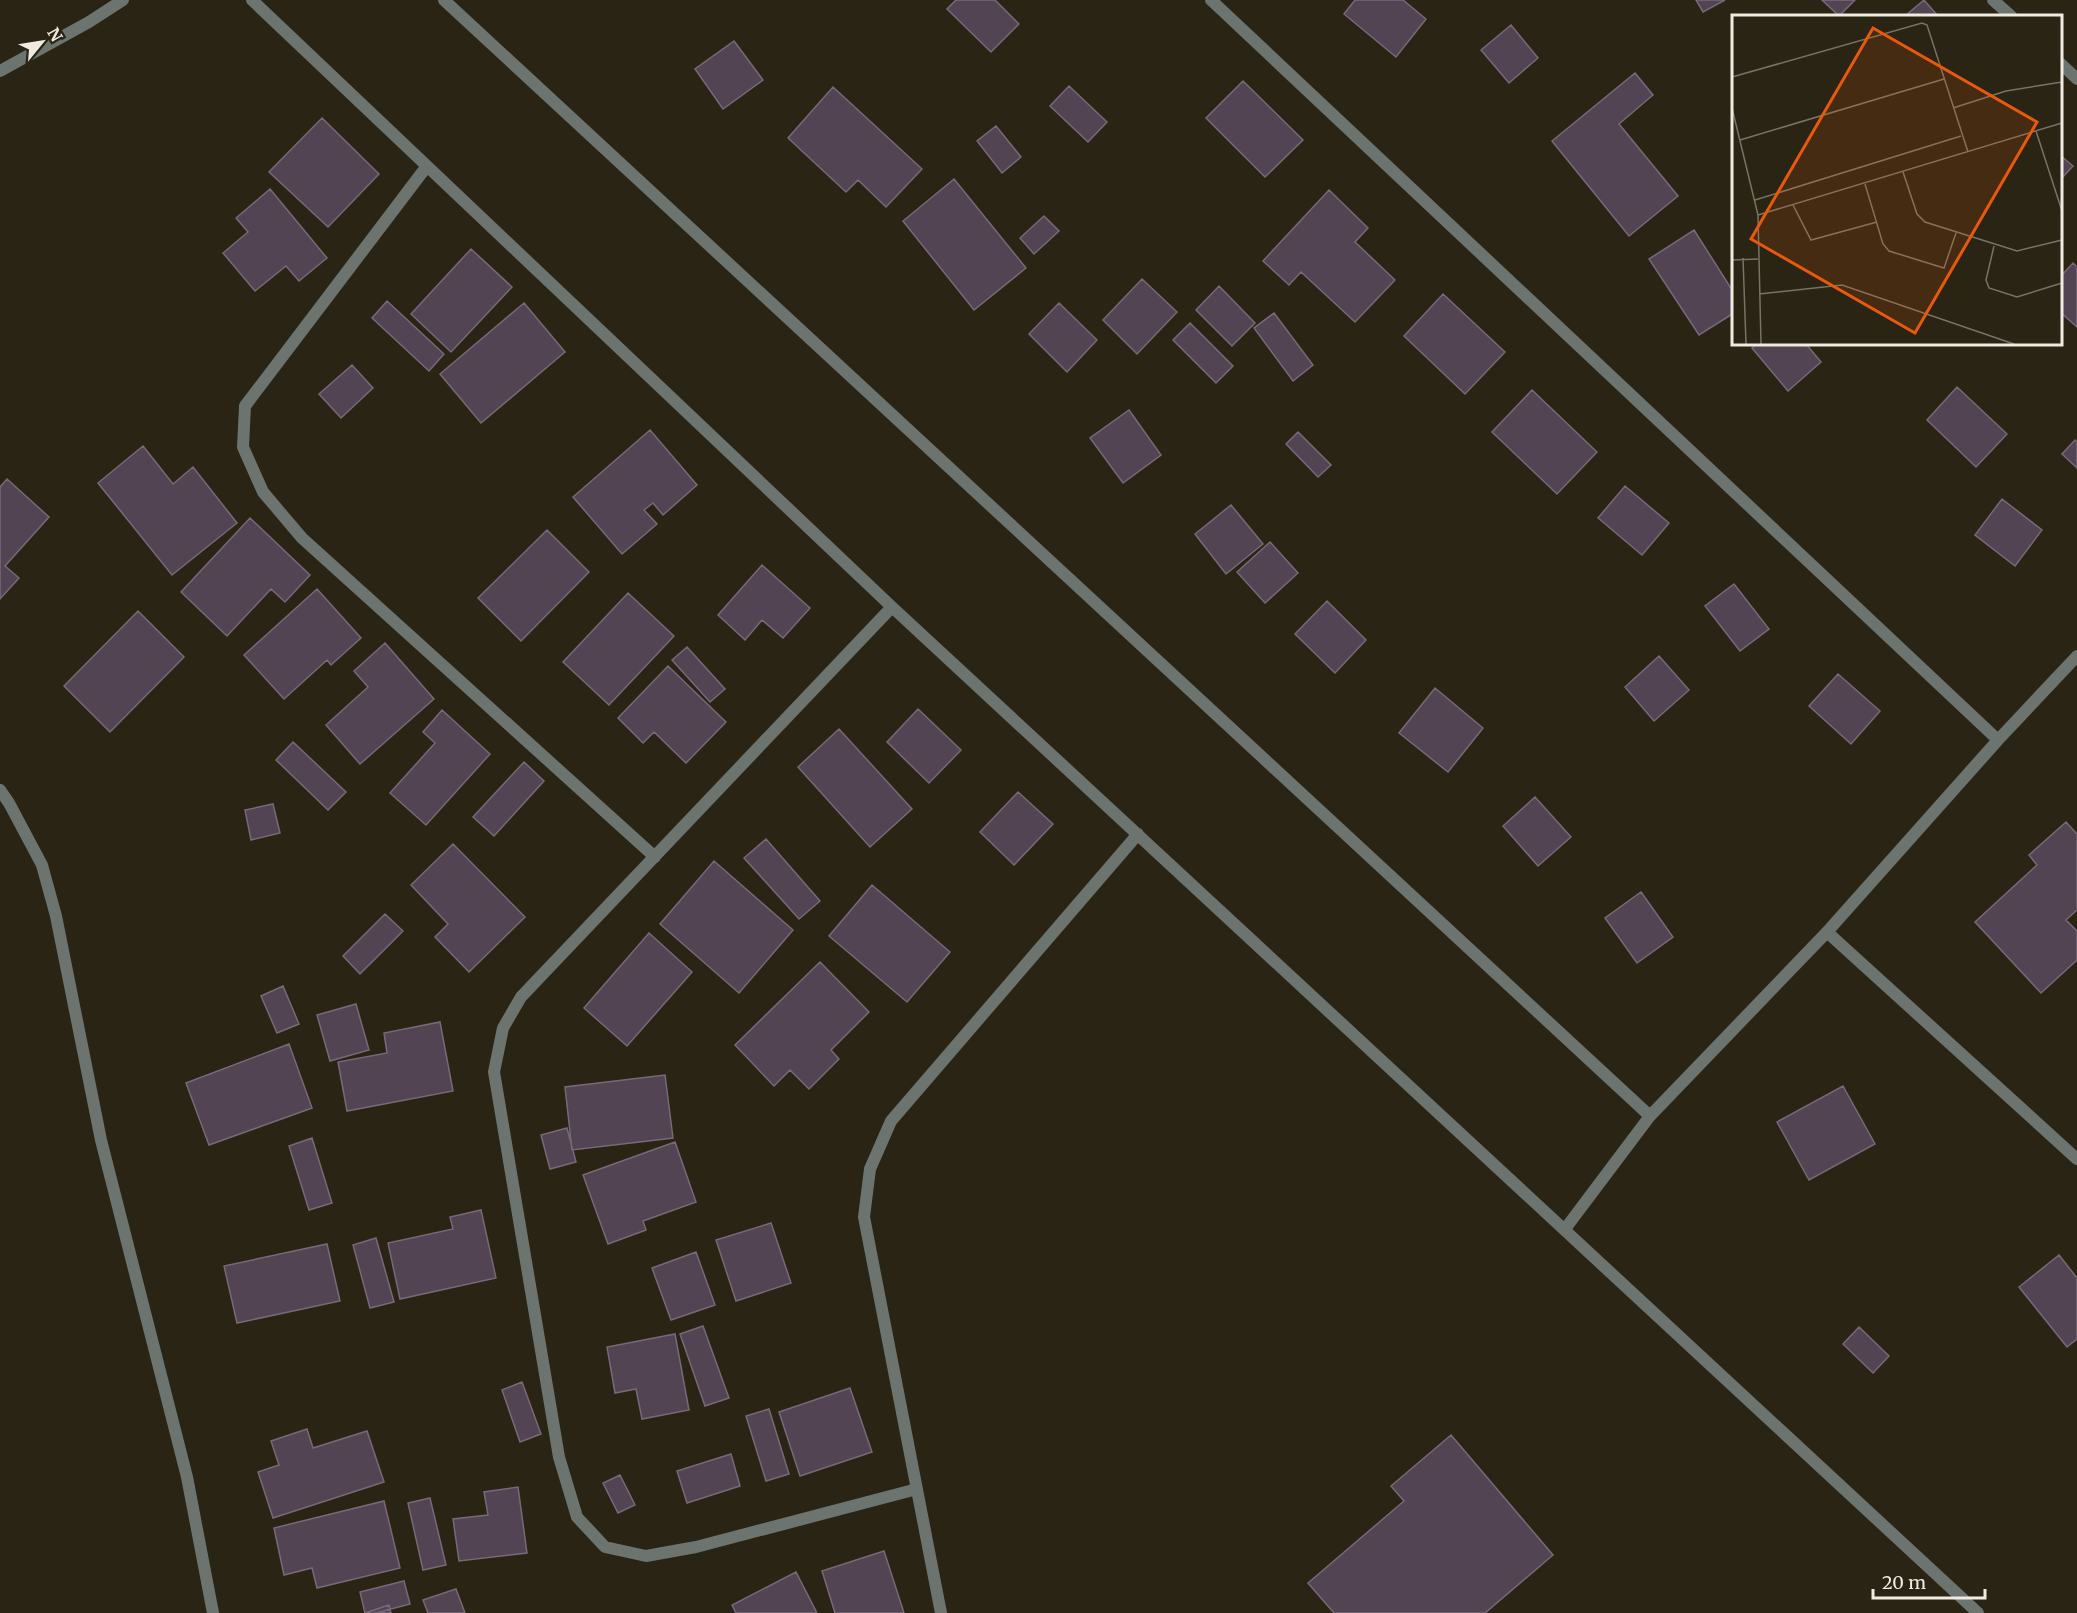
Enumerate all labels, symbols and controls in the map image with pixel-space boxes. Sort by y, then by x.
north arrow [12,12,72,72]
inset map [1732,15,2062,345]
text: N [43,24,67,45]
scale bar [1873,1562,1986,1600]
text: 20 m [1882,1571,1926,1594]

